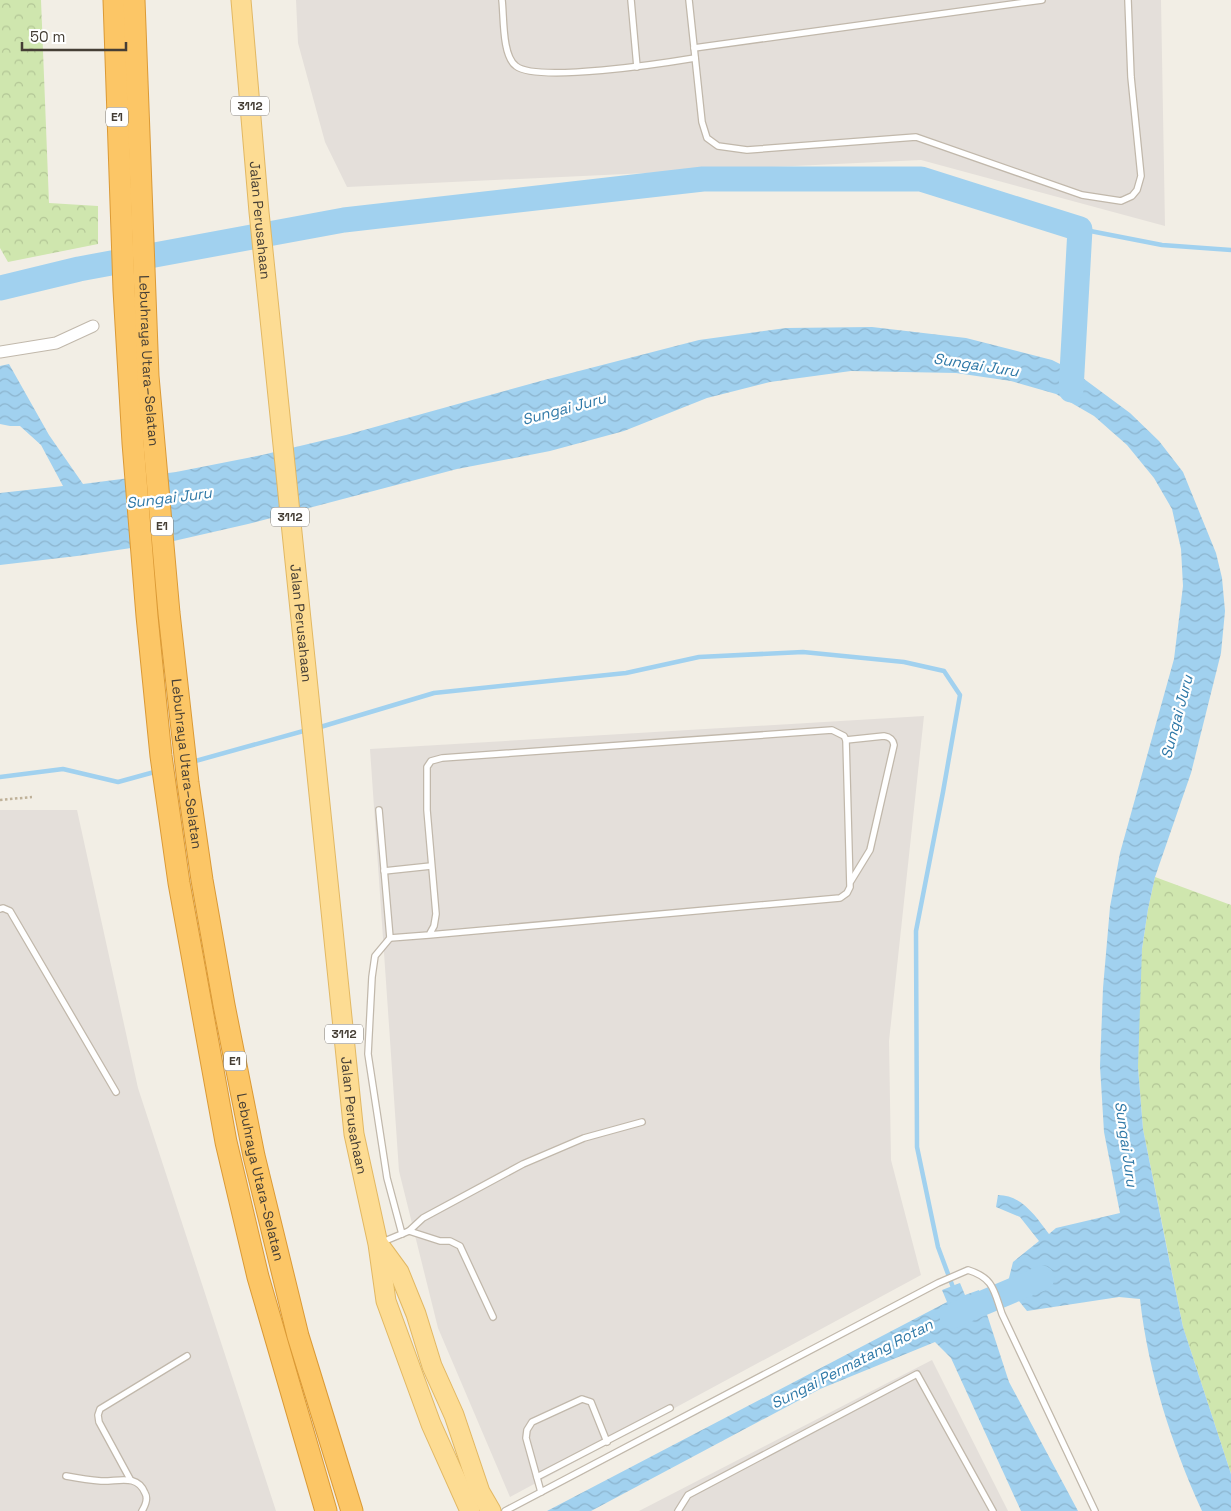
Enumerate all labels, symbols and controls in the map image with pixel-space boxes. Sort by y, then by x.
scale bar [22,20,126,52]
text: 50 m [30,27,65,46]
road number: 3112 [231,96,269,115]
road number: E1 [106,108,128,126]
street label: Jalan Perusahaan [246,160,275,280]
street label: Lebuhraya Utara–Selatan [135,275,163,447]
water label: Sungai Juru [932,348,1021,381]
water label: Sungai Juru [520,388,609,429]
water label: Sungai Juru [125,483,214,512]
road number: 3112 [271,508,309,526]
road number: E1 [151,516,173,536]
street label: Jalan Perusahaan [286,563,316,683]
water label: Sungai Juru [1156,672,1197,761]
street label: Lebuhraya Utara–Selatan [167,678,206,850]
road number: 3112 [325,1024,363,1044]
road number: E1 [224,1052,246,1070]
street label: Jalan Perusahaan [337,1055,371,1176]
street label: Lebuhraya Utara–Selatan [233,1092,288,1263]
water label: Sungai Juru [1111,1100,1142,1189]
water label: Sungai Permatang Rotan [768,1314,937,1413]

